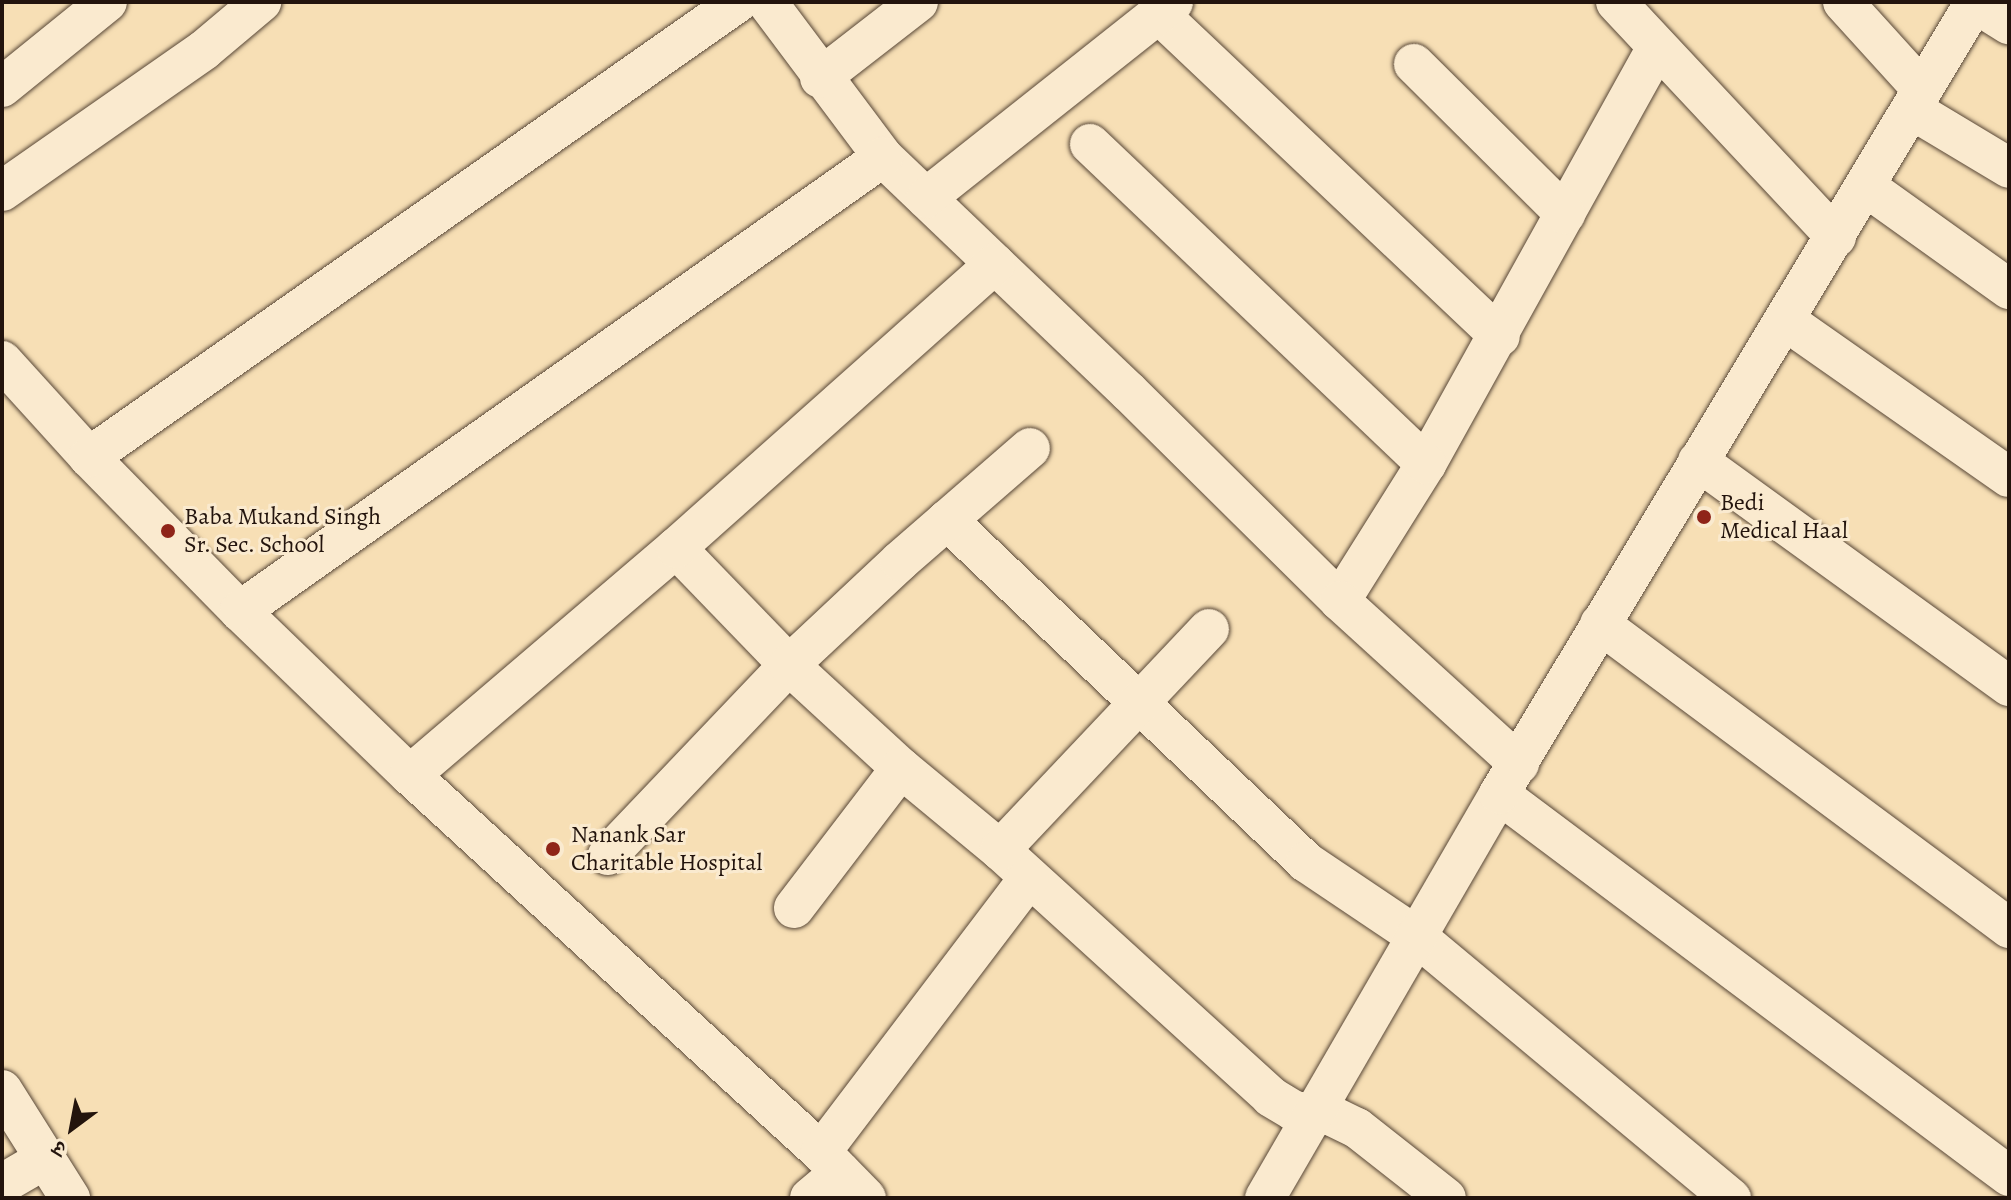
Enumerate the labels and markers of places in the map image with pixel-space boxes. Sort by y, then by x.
place label: Bedi Medical Haal [1720,489,1848,545]
place label: Baba Mukand Singh Sr. Sec. School [184,503,381,559]
marker: Bedi Medical Haal [1695,508,1713,526]
marker: Baba Mukand Singh Sr. Sec. School [159,522,177,540]
place label: Nanank Sar Charitable Hospital [571,821,762,877]
marker: Nanank Sar Charitable Hospital [542,838,564,860]

